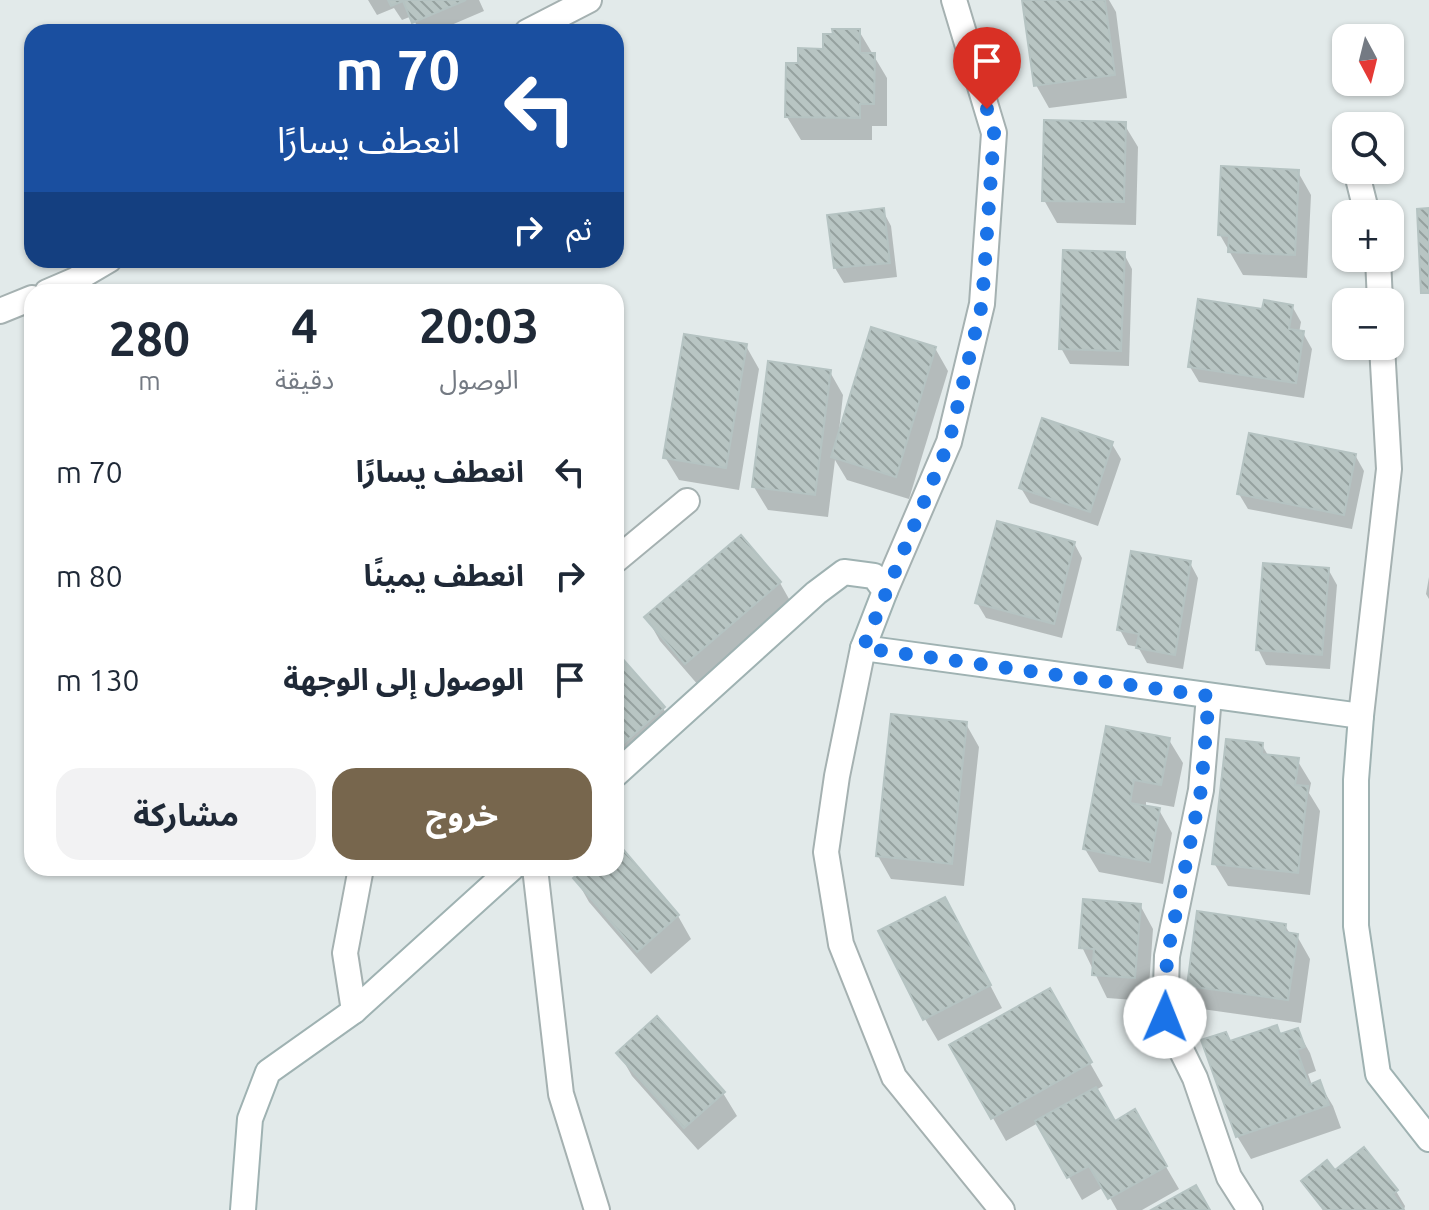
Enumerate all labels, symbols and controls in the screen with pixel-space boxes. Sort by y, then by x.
north arrow [1332,24,1404,96]
map controls [1332,24,1404,360]
pin [953,27,1021,109]
text: 70 m [335,38,460,101]
icon: arrive [965,39,1009,83]
icon: left [488,56,592,160]
button: search [1332,112,1404,184]
text: انعطف يسارًا [277,119,460,160]
button: + [1332,200,1404,272]
icon: right [506,208,550,252]
text: ثم [566,212,592,246]
button: − [1332,288,1404,360]
text: 4 [291,298,318,352]
text: 20:03 [419,298,539,352]
text: 280 [109,311,190,365]
text: دقيقة [275,365,334,394]
text: الوصول [440,365,519,394]
text: m [138,366,161,395]
icon: left [548,450,592,494]
text: انعطف يسارًا [356,454,524,488]
text: 70 m [56,455,123,489]
icon: right [548,554,592,598]
text: انعطف يمينًا [364,558,524,592]
text: 80 m [56,559,123,593]
icon: arrive [548,658,592,702]
text: الوصول إلى الوجهة [283,662,524,696]
text: 130 m [56,663,140,697]
button: مشاركة [56,768,316,860]
button: خروج [332,768,592,860]
position arrow [1123,975,1207,1059]

